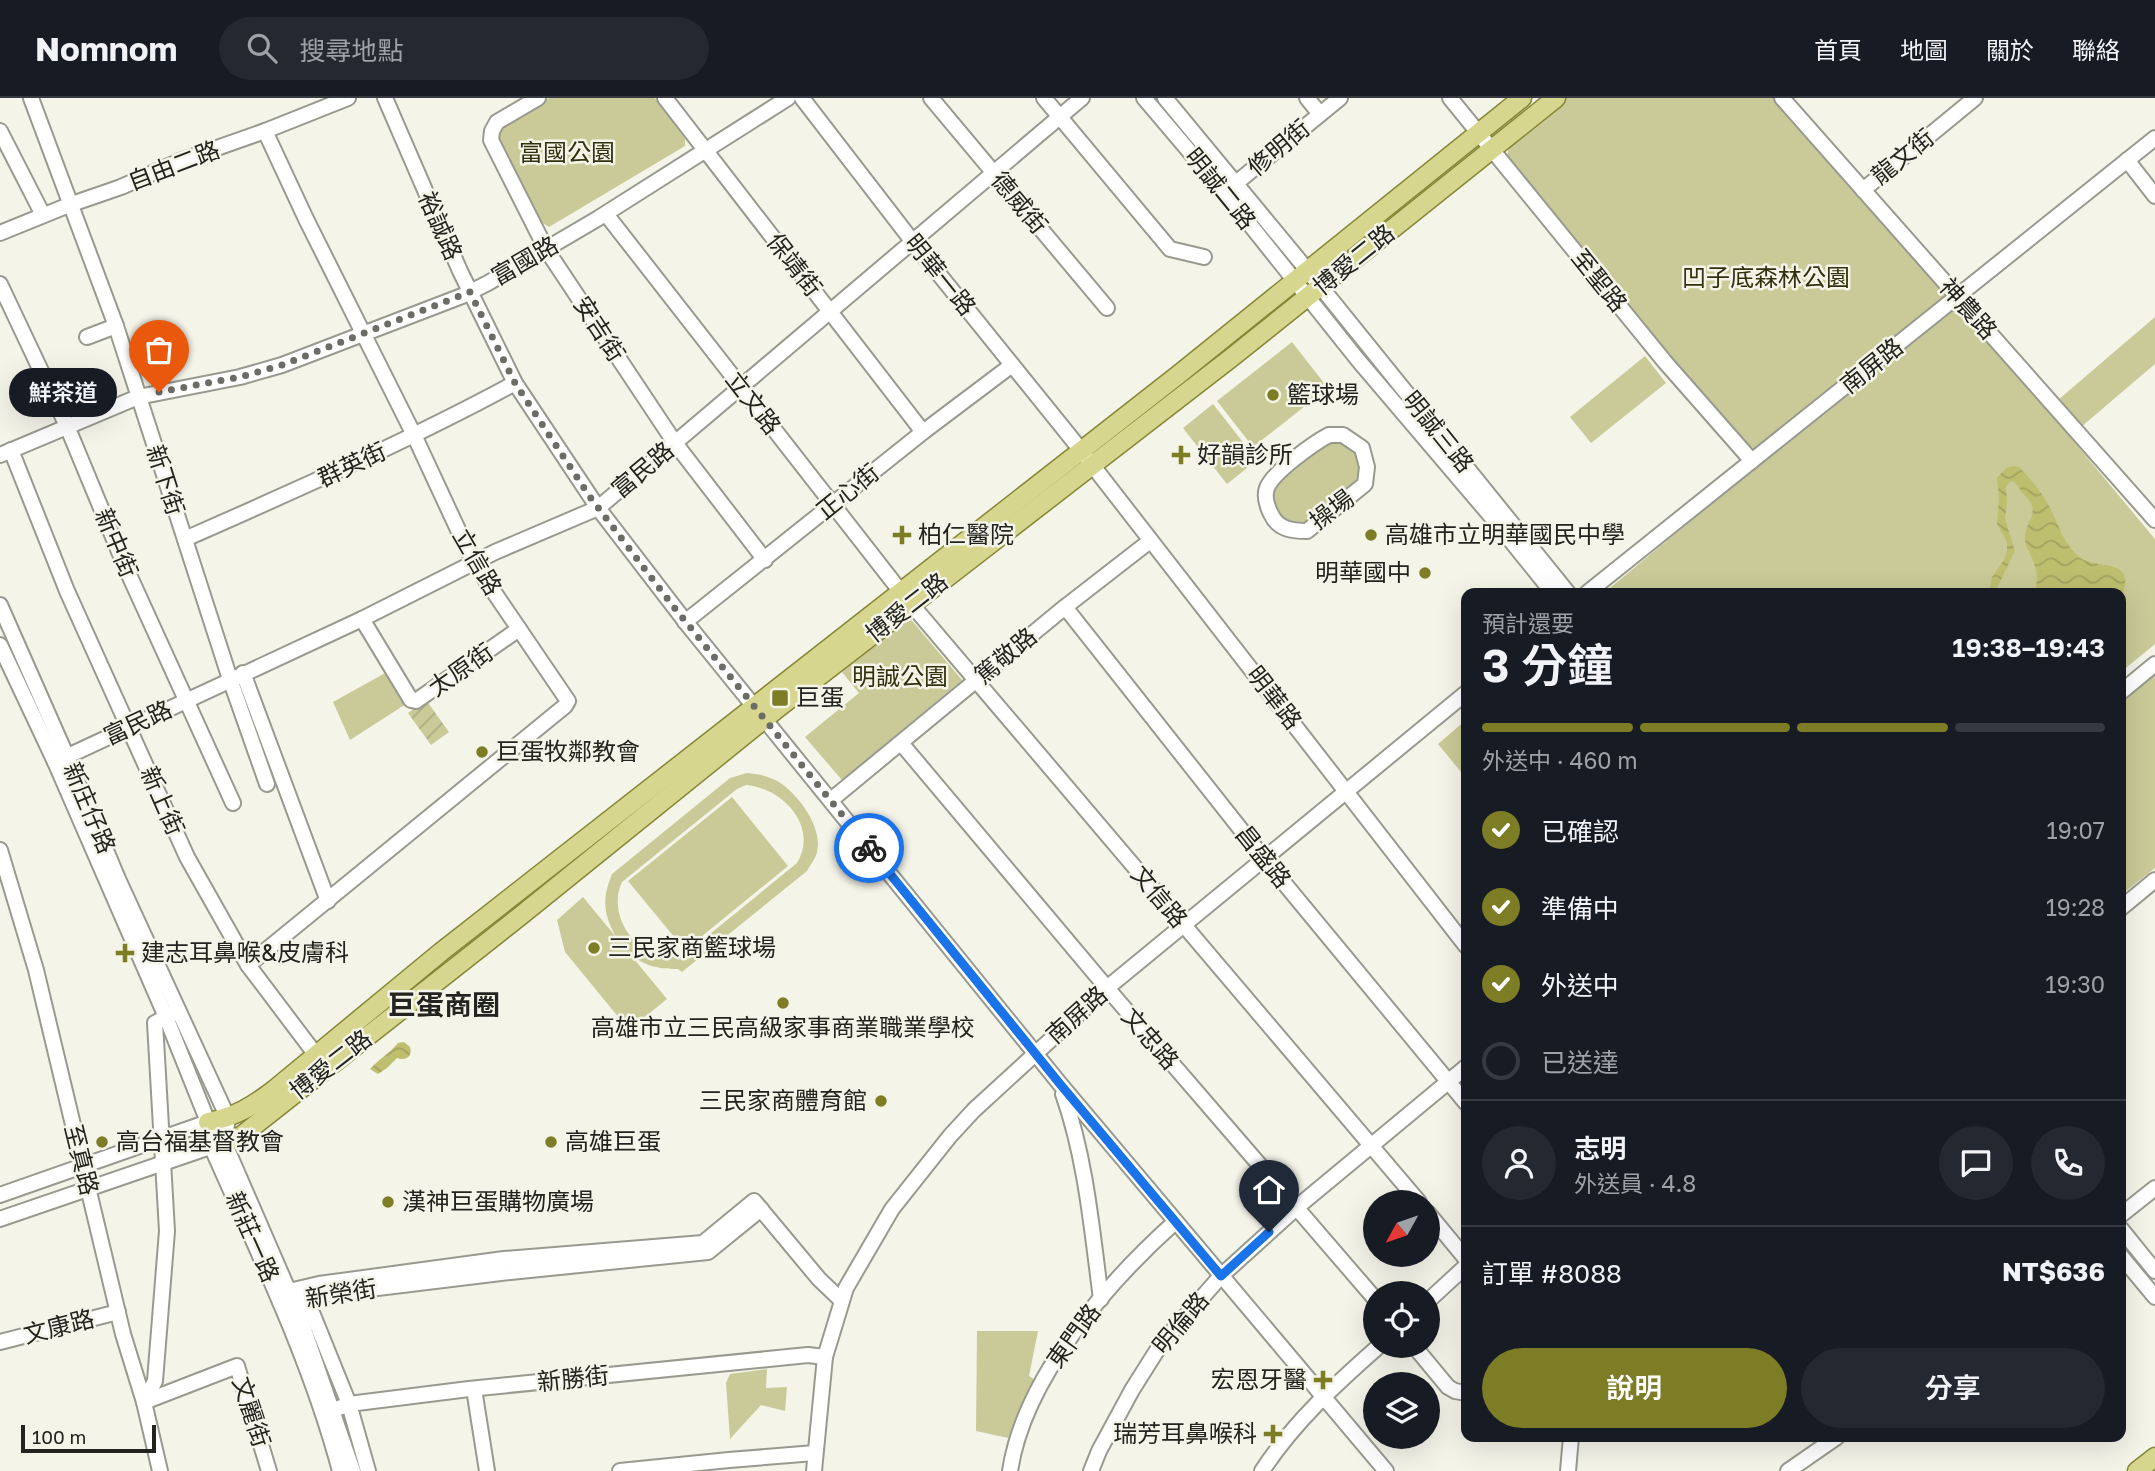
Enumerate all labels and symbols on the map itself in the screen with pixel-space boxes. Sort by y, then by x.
street label: 修明街 [1241,113,1315,181]
street label: 龍文街 [1865,122,1939,190]
street label: 自由二路 [123,134,223,195]
park label: 富國公園 [519,137,615,166]
street label: 明誠二路 [1180,142,1263,234]
street label: 德威街 [986,165,1054,239]
street label: 裕誠路 [413,187,469,264]
street label: 博愛二路 [1307,217,1399,300]
street label: 保靖街 [762,227,829,301]
street label: 明華一路 [900,228,983,320]
street label: 富國路 [486,229,563,290]
street label: 至聖路 [1566,243,1634,317]
park label: 凹子底森林公園 [1682,262,1850,291]
street label: 神農路 [1934,272,2004,344]
street label: 安吉街 [568,290,632,366]
pin [129,320,189,392]
street label: 南屏路 [1834,331,1908,399]
street label: 立文路 [721,365,788,439]
callout: 鮮茶道 [9,368,117,416]
place label: 籃球場 [1287,379,1359,408]
street label: 明誠三路 [1398,385,1481,477]
marker: 籃球場 [1265,387,1281,403]
street label: 群英街 [313,435,390,492]
street label: 富民路 [605,435,679,503]
place label: 好韻診所 [1197,439,1293,468]
street label: 新下街 [142,441,191,518]
marker: 好韻診所 [1171,445,1191,465]
street label: 正心街 [810,457,884,525]
street label: 操場 [1303,483,1359,535]
street label: 新中街 [90,504,145,581]
place label: 柏仁醫院 [918,519,1014,548]
place label: 高雄市立明華國民中學 [1385,519,1625,548]
street label: 立信路 [448,523,509,600]
marker: 柏仁醫院 [892,525,912,545]
marker: 高雄市立明華國民中學 [1363,527,1379,543]
place label: 明華國中 [1315,557,1411,586]
marker: 明華國中 [1417,565,1433,581]
street label: 博愛二路 [859,566,953,648]
street label: 篤敬路 [968,621,1042,689]
street label: 太原街 [422,636,498,701]
street label: 明華路 [1242,660,1309,734]
park label: 明誠公園 [852,661,948,690]
place label: 巨蛋 [796,682,844,711]
marker: 巨蛋 [770,688,790,708]
street label: 富民路 [99,693,176,750]
place label: 巨蛋牧鄰教會 [496,736,640,765]
marker: 巨蛋牧鄰教會 [474,744,490,760]
street label: 新庄仔路 [58,758,122,857]
street label: 新上街 [135,762,191,839]
courier [834,813,904,883]
street label: 昌盛路 [1230,819,1298,893]
street label: 文信路 [1126,859,1194,933]
place label: 三民家商籃球場 [608,932,776,961]
place label: 建志耳鼻喉&皮膚科 [141,937,349,966]
marker: 三民家商籃球場 [586,940,602,956]
marker: 建志耳鼻喉&皮膚科 [115,943,135,963]
street label: 南屏路 [1040,979,1112,1049]
district label: 巨蛋商圈 [388,988,500,1021]
marker: 高雄市立三民高級家事商業職業學校 [775,995,791,1011]
street label: 文忠路 [1117,1001,1186,1075]
place label: 高雄市立三民高級家事商業職業學校 [591,1012,975,1041]
street label: 博愛二路 [283,1023,377,1105]
place label: 三民家商體育館 [699,1085,867,1114]
marker: 三民家商體育館 [873,1093,889,1109]
street label: 至真路 [60,1121,105,1198]
place label: 高台福基督教會 [116,1126,284,1155]
place label: 高雄巨蛋 [565,1126,661,1155]
marker: 高台福基督教會 [94,1134,110,1150]
marker: 高雄巨蛋 [543,1134,559,1150]
pin [1239,1160,1299,1232]
place label: 漢神巨蛋購物廣場 [402,1186,594,1215]
street label: 新莊一路 [221,1187,286,1286]
north arrow [1363,1190,1440,1267]
marker: 漢神巨蛋購物廣場 [380,1194,396,1210]
street label: 新榮街 [303,1273,379,1312]
street label: 明倫路 [1146,1285,1214,1359]
street label: 東門路 [1040,1297,1106,1373]
street label: 文康路 [20,1303,97,1348]
street label: 新勝街 [536,1359,610,1396]
place label: 宏恩牙醫 [1211,1364,1307,1393]
marker: 宏恩牙醫 [1313,1370,1333,1390]
street label: 文麗街 [228,1373,277,1450]
place label: 瑞芳耳鼻喉科 [1113,1418,1257,1447]
scale bar [21,1422,156,1454]
marker: 瑞芳耳鼻喉科 [1263,1424,1283,1444]

